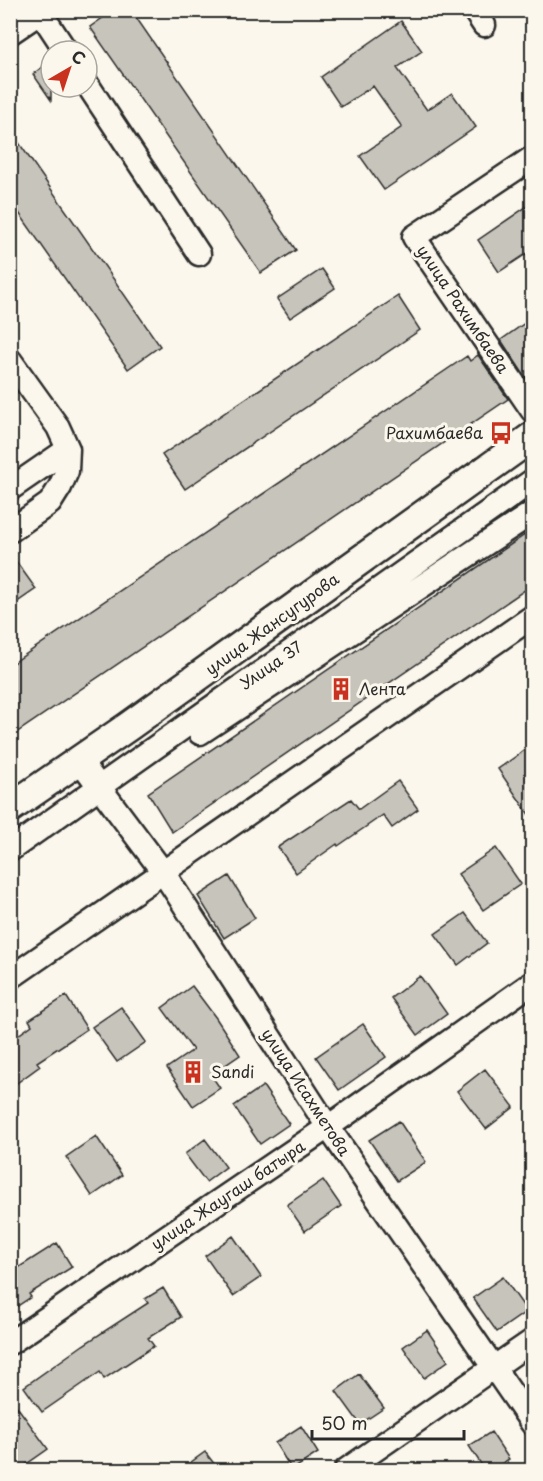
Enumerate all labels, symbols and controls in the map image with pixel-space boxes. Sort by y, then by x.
north arrow [39,39,99,99]
text: С [67,43,91,70]
street label: улица Рахимбаева [412,239,516,377]
place label: Рахимбаева [386,420,483,444]
bus stop icon: Рахимбаева [488,420,514,446]
street label: улица Жансугурова [200,566,343,680]
street label: Улица 37 [234,634,307,694]
building icon: Лента [328,676,354,702]
place label: Лента [359,676,406,700]
street label: улица Исахметова [256,1023,357,1160]
building icon: Sandi [180,1059,206,1085]
place label: Sandi [211,1059,254,1083]
street label: улица Жаугаш батыра [145,1133,309,1255]
scale bar [312,1403,464,1441]
text: 50 m [321,1409,368,1436]

